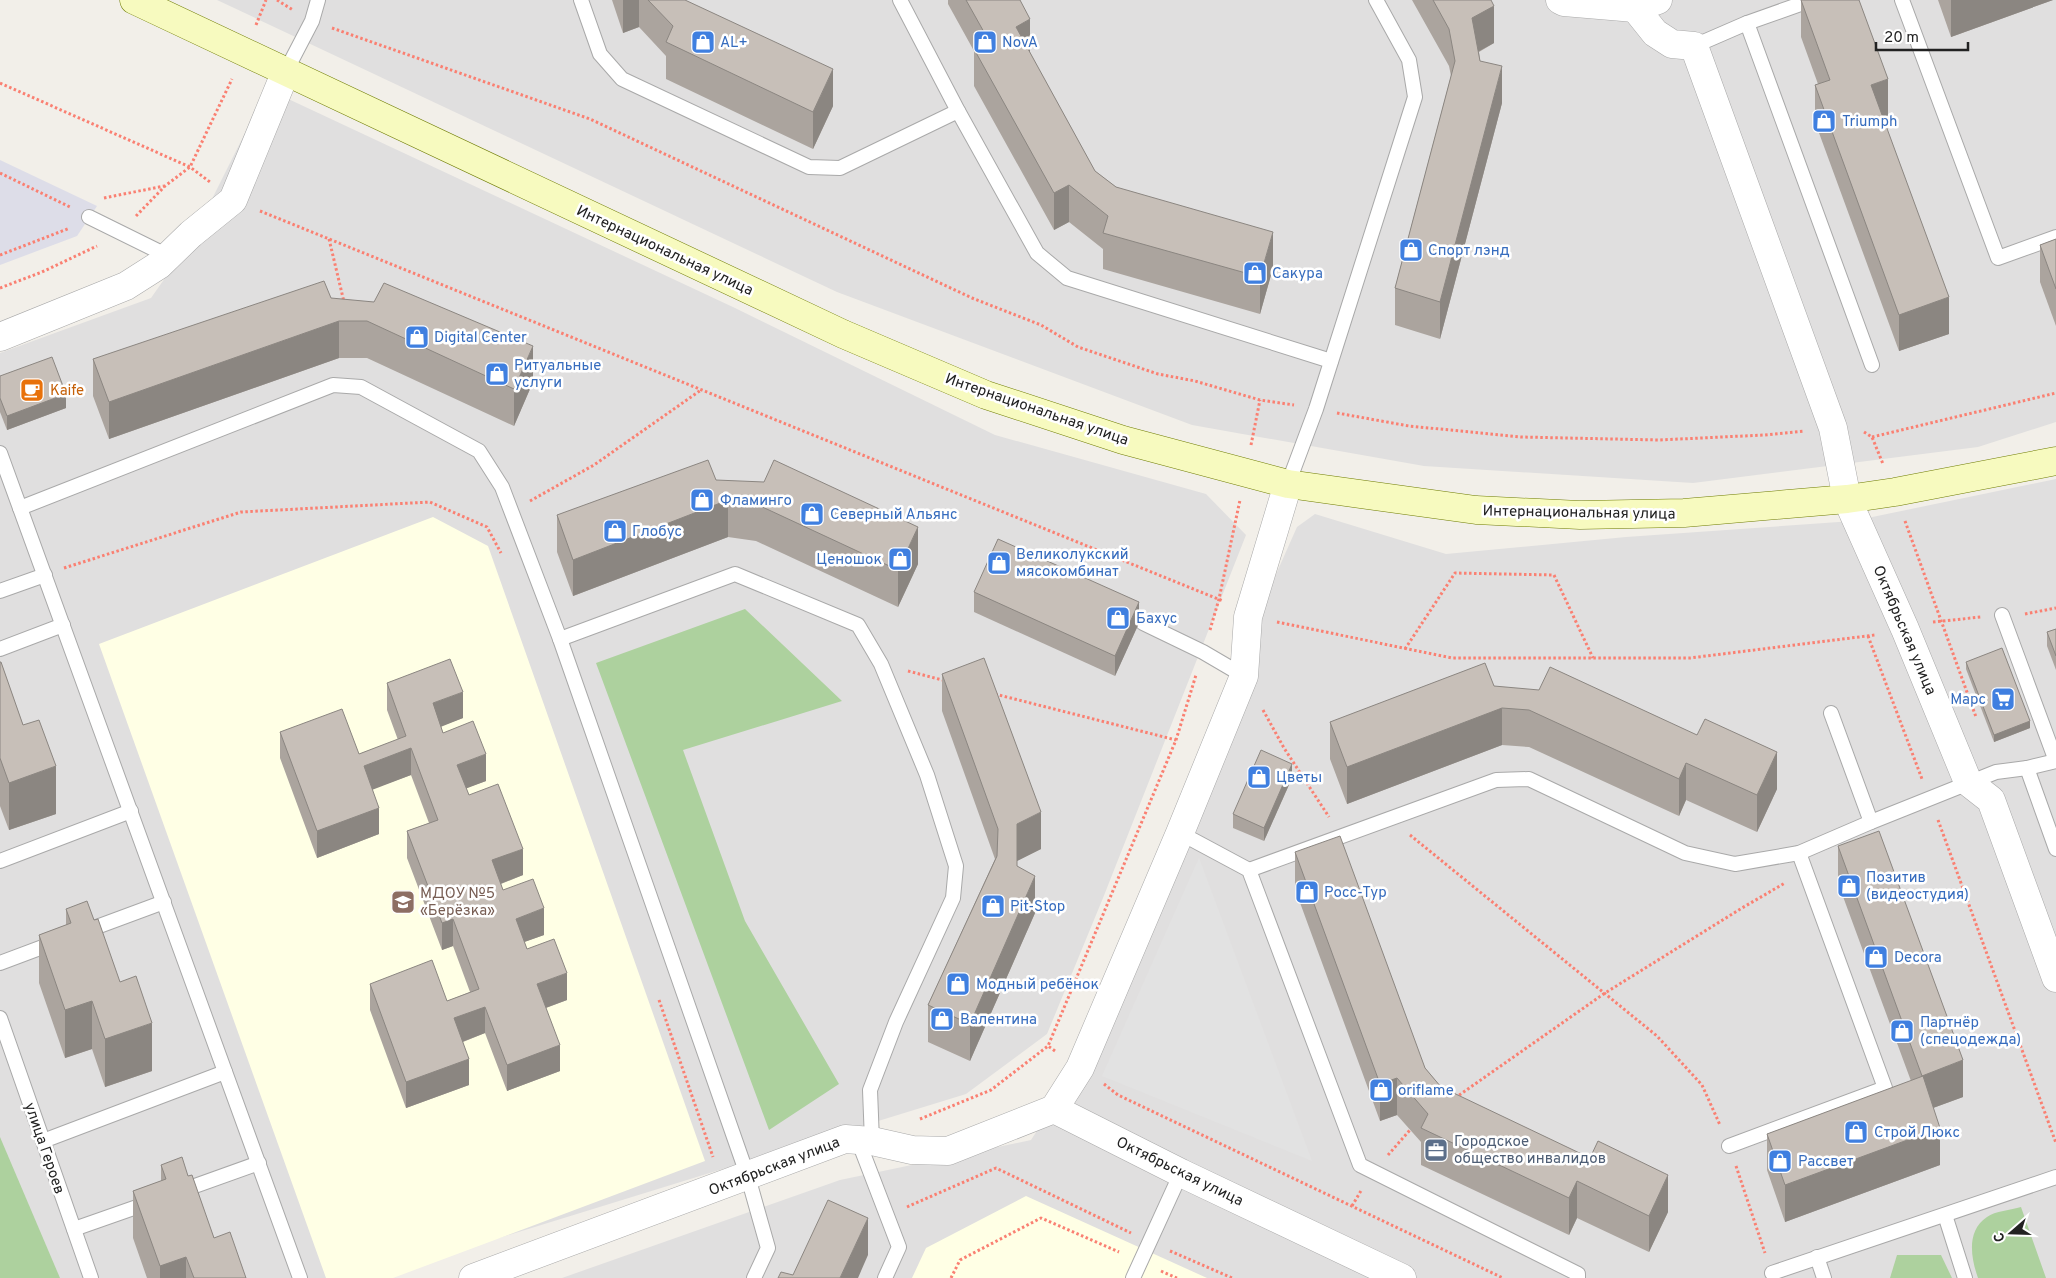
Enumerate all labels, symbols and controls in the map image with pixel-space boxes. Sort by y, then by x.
scale bar [1876,20,1968,52]
shop icon: AL+ [690,29,716,55]
shop icon: NovA [972,29,998,55]
text: 20 m [1884,29,1919,48]
place label: AL+ [720,34,748,53]
place label: NovA [1002,34,1038,53]
shop icon: Triumph [1811,108,1837,134]
place label: Triumph [1842,113,1897,132]
street label: Интернациональная улица [573,202,756,301]
shop icon: Спорт лэнд [1398,237,1424,263]
place label: Спорт лэнд [1428,242,1510,261]
shop icon: Сакура [1242,260,1268,286]
place label: Сакура [1272,265,1323,284]
shop icon: Digital Center [404,324,430,350]
place label: Digital Center [434,329,527,348]
place label: Ритуальные услуги [514,357,601,393]
shop icon: Ритуальные услуги [484,361,510,387]
street label: Интернациональная улица [942,370,1131,451]
cafe icon: Kaife [19,377,45,403]
place label: Kaife [50,382,84,401]
shop icon: Фламинго [689,487,715,513]
place label: Фламинго [720,492,792,511]
shop icon: Северный Альянс [799,501,825,527]
street label: Интернациональная улица [1482,502,1676,525]
place label: Северный Альянс [830,506,957,525]
shop icon: Глобус [602,518,628,544]
place label: Глобус [632,523,682,542]
shop icon: Ценошок [887,546,913,572]
place label: Великолукский мясокомбинат [1016,546,1129,582]
shop icon: Великолукский мясокомбинат [986,550,1012,576]
place label: Ценошок [816,551,882,570]
street label: Октябрьская улица [1868,563,1940,698]
shop icon: Бахус [1105,605,1131,631]
place label: Бахус [1136,610,1177,629]
supermarket icon: Марс [1990,686,2016,712]
place label: Марс [1950,691,1986,710]
shop icon: Цветы [1246,764,1272,790]
place label: Цветы [1276,769,1322,788]
place label: Позитив (видеостудия) [1866,869,1969,905]
shop icon: Позитив (видеостудия) [1836,873,1862,899]
shop icon: Росс-Тур [1294,879,1320,905]
place label: Росс-Тур [1324,884,1387,903]
place label: МДОУ №5 «Берёзка» [420,885,495,921]
school or university icon: МДОУ №5 «Берёзка» [390,889,416,915]
shop icon: Pit-Stop [980,893,1006,919]
place label: Pit-Stop [1010,898,1065,917]
shop icon: Decora [1863,944,1889,970]
place label: Decora [1894,949,1942,968]
shop icon: Модный ребёнок [945,971,971,997]
place label: Модный ребёнок [976,976,1099,995]
shop icon: Валентина [929,1006,955,1032]
place label: Валентина [960,1011,1037,1030]
place label: Партнёр (спецодежда) [1920,1014,2021,1050]
shop icon: Партнёр (спецодежда) [1889,1018,1915,1044]
shop icon: oriflame [1368,1077,1394,1103]
place label: oriflame [1398,1082,1454,1101]
street label: улица Героев [19,1100,68,1197]
shop icon: Строй Люкс [1843,1119,1869,1145]
place label: Строй Люкс [1874,1124,1960,1143]
street label: Октябрьская улица [1113,1133,1246,1211]
place label: Городское общество инвалидов [1454,1133,1606,1169]
street label: Октябрьская улица [706,1134,843,1201]
office icon: Городское общество инвалидов [1423,1137,1449,1163]
shop icon: Рассвет [1767,1148,1793,1174]
place label: Рассвет [1798,1153,1854,1172]
north arrow [1986,1208,2036,1258]
text: С [1991,1230,2010,1244]

